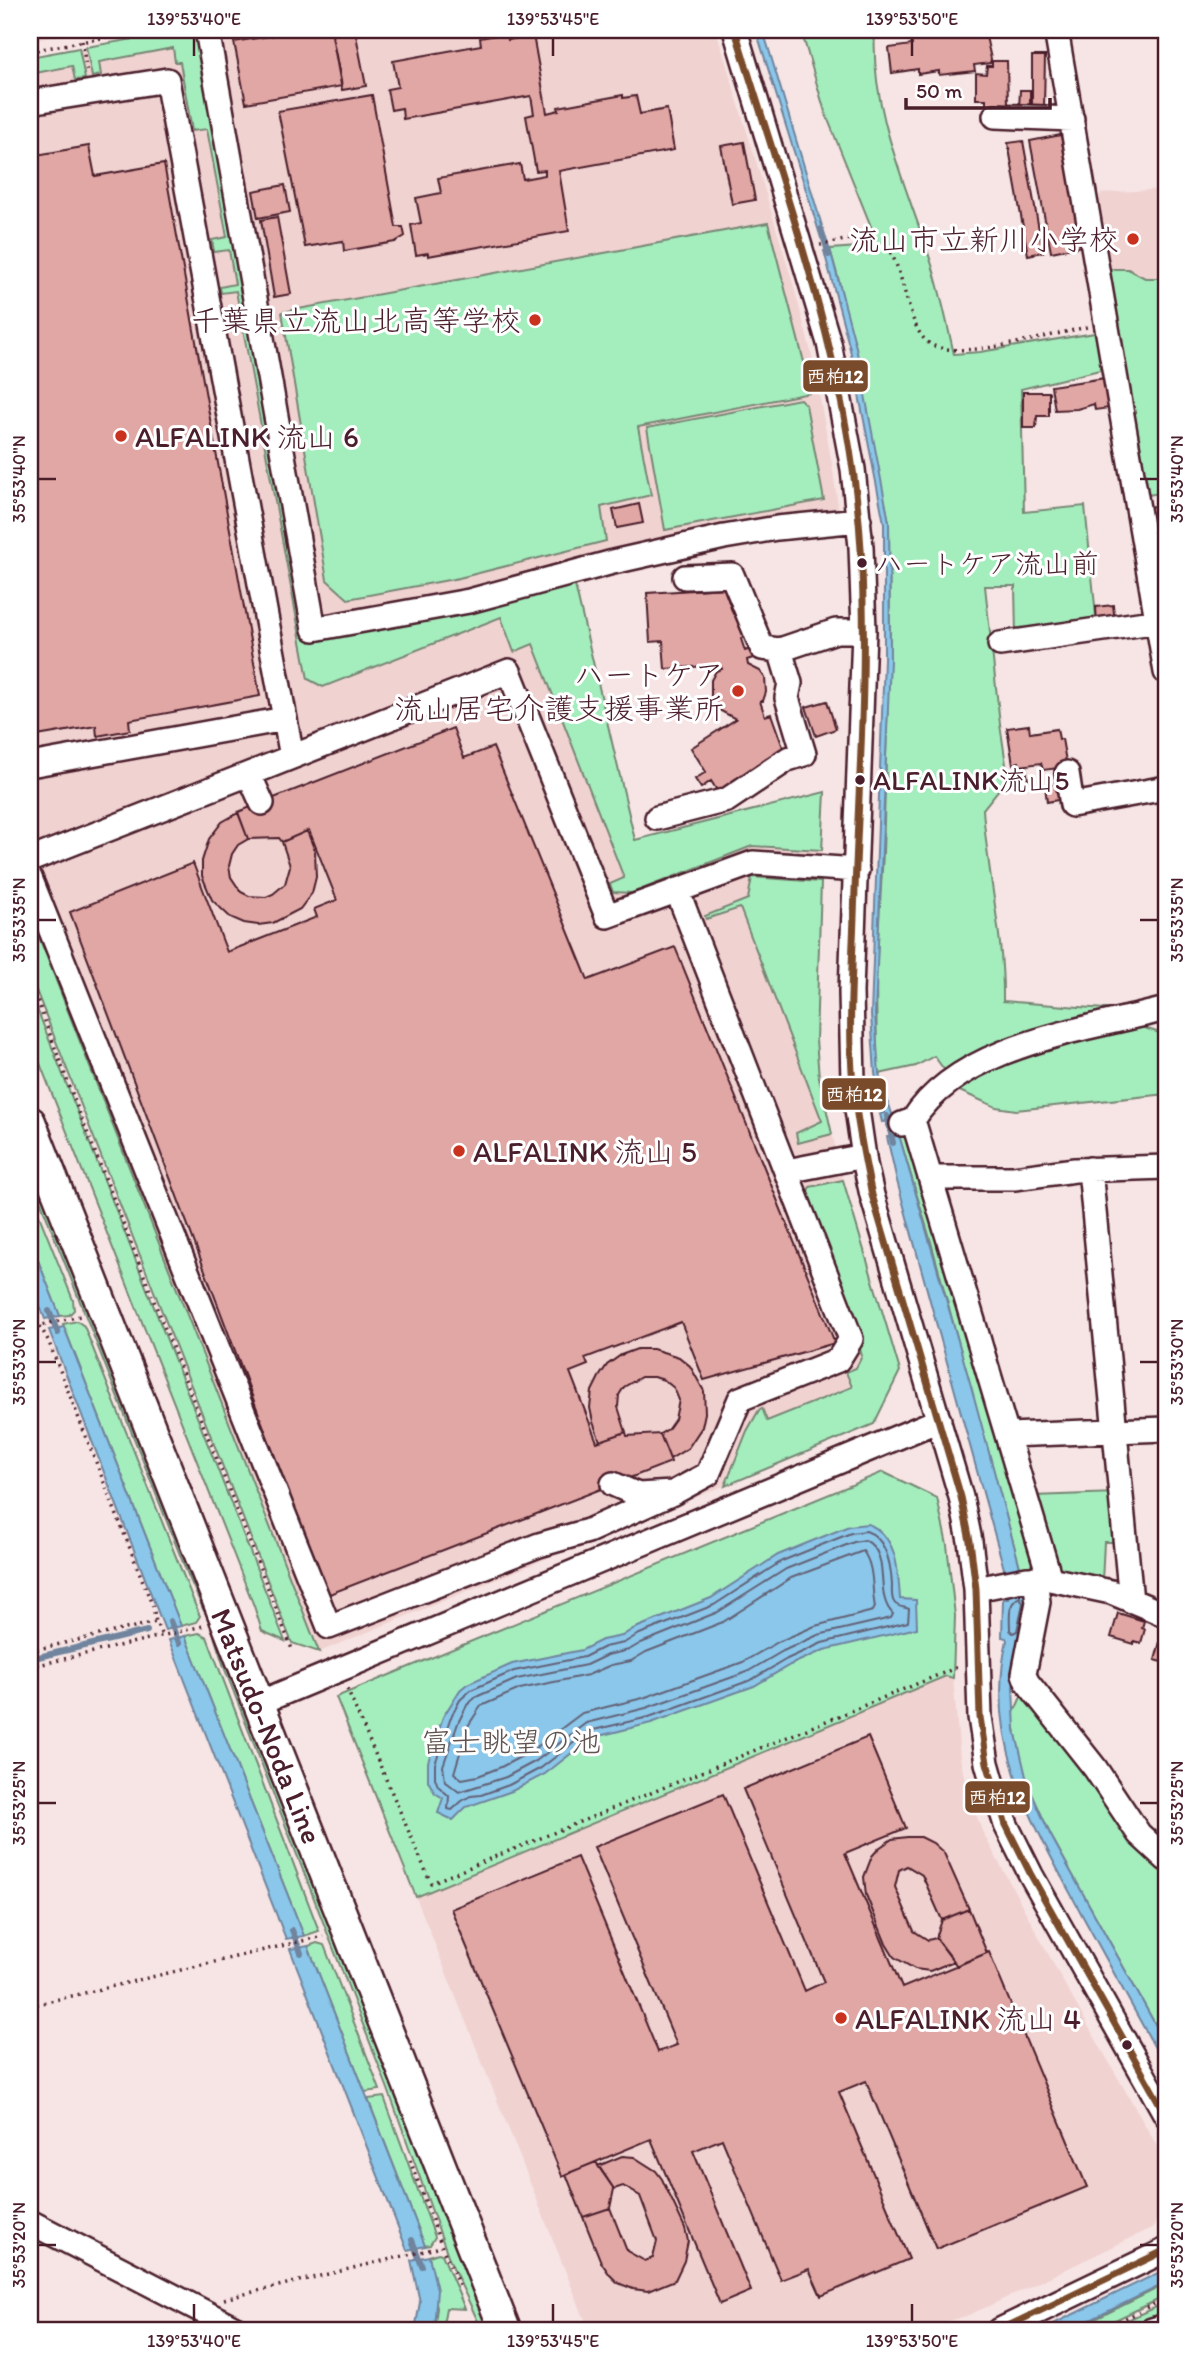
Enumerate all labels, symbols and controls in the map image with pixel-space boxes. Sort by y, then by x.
text: 139°53'40"E [147,8,241,30]
text: 139°53'45"E [507,8,599,30]
text: 139°53'50"E [866,8,958,30]
scale bar [906,66,1049,110]
text: 50 m [916,78,963,103]
place label: 流山市立新川小学校 [849,221,1119,258]
marker: 流山市立新川小学校 [1125,231,1141,247]
place label: 千葉県立流山北高等学校 [191,302,521,339]
marker: 千葉県立流山北高等学校 [527,312,543,328]
line badge: 西柏12 [802,359,869,393]
text: 西柏12 [807,365,863,388]
place label: ALFALINK 流山 6 [135,418,359,455]
marker: ALFALINK 流山 6 [113,428,129,444]
text: 35°53'40"N [8,435,30,523]
text: 35°53'40"N [1166,435,1188,523]
place label: ハートケア流山前 [875,546,1099,580]
marker: ハートケア流山前 [855,556,869,570]
place label: ハートケア 流山居宅介護支援事業所 [394,656,724,727]
marker: ハートケア 流山居宅介護支援事業所 [730,683,746,699]
place label: ALFALINK流山5 [873,763,1069,797]
marker: ALFALINK流山5 [853,773,867,787]
text: 35°53'35"N [8,877,30,963]
text: 35°53'35"N [1166,877,1188,963]
line badge: 西柏12 [821,1077,887,1111]
text: 西柏12 [826,1083,882,1106]
place label: ALFALINK 流山 5 [473,1133,697,1170]
marker: ALFALINK 流山 5 [451,1143,467,1159]
text: 35°53'30"N [8,1319,30,1405]
text: 35°53'30"N [1166,1319,1188,1405]
street label: Matsudo-Noda Line [203,1603,331,1849]
park label: 富士眺望の池 [421,1723,601,1760]
text: 35°53'25"N [8,1761,30,1845]
text: 35°53'25"N [1166,1761,1188,1845]
line badge: 西柏12 [964,1780,1031,1814]
text: 西柏12 [969,1786,1025,1809]
place label: ALFALINK 流山 4 [855,2000,1081,2037]
marker: ALFALINK 流山 4 [833,2010,849,2026]
unlabelled marker [1120,2038,1134,2052]
text: 35°53'20"N [8,2202,30,2288]
text: 35°53'20"N [1166,2202,1188,2288]
text: 139°53'40"E [147,2330,241,2352]
text: 139°53'45"E [507,2330,599,2352]
text: 139°53'50"E [866,2330,958,2352]

